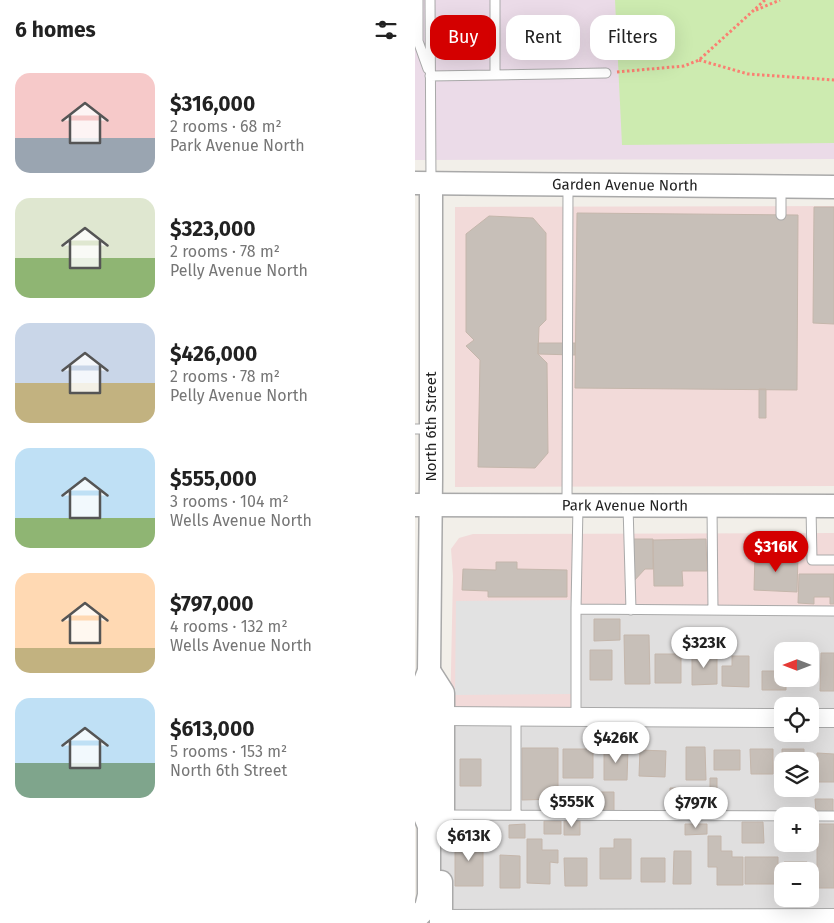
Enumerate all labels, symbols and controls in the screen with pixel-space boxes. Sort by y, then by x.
chip: Buy [430,15,496,60]
chip: Rent [506,15,580,60]
chip: Filters [590,15,675,60]
icon: filters [372,16,400,44]
text: 6 homes [15,17,96,43]
text: $316,000 [170,91,255,117]
icon: home [55,93,115,153]
text: 2 rooms · 68 m² [170,117,282,136]
text: Park Avenue North [170,136,305,155]
street label: Garden Avenue North [552,175,698,195]
text: $323,000 [170,216,256,242]
icon: home [55,218,115,278]
text: 2 rooms · 78 m² [170,242,280,261]
text: Pelly Avenue North [170,261,308,280]
text: $426,000 [170,341,257,367]
icon: home [55,343,115,403]
text: 2 rooms · 78 m² [170,367,280,386]
street label: North 6th Street [422,371,440,482]
text: Pelly Avenue North [170,386,308,405]
text: $555,000 [170,466,257,492]
icon: home [55,468,115,528]
text: 3 rooms · 104 m² [170,492,289,511]
street label: Park Avenue North [562,496,688,515]
text: Wells Avenue North [170,511,312,530]
pin: $316K [741,530,811,573]
text: $316K [754,537,798,556]
text: $797,000 [170,591,254,617]
icon: home [55,593,115,653]
text: 4 rooms · 132 m² [170,617,288,636]
pin: $323K [669,626,739,669]
text: $323K [682,633,726,652]
text: Wells Avenue North [170,636,312,655]
north arrow [774,642,819,688]
map controls [774,642,819,907]
button: locate [774,697,819,742]
text: $613,000 [170,716,254,742]
icon: home [55,718,115,778]
pin: $426K [581,722,651,764]
text: $426K [594,728,638,747]
text: 5 rooms · 153 m² [170,742,287,761]
button: layers [774,752,819,797]
text: North 6th Street [170,761,287,780]
pin: $555K [537,786,607,828]
pin: $797K [661,786,731,829]
text: $555K [550,792,594,811]
text: $797K [675,793,717,812]
button: + [774,807,819,852]
pin: $613K [434,820,504,862]
text: $613K [448,826,490,845]
button: − [774,862,819,907]

